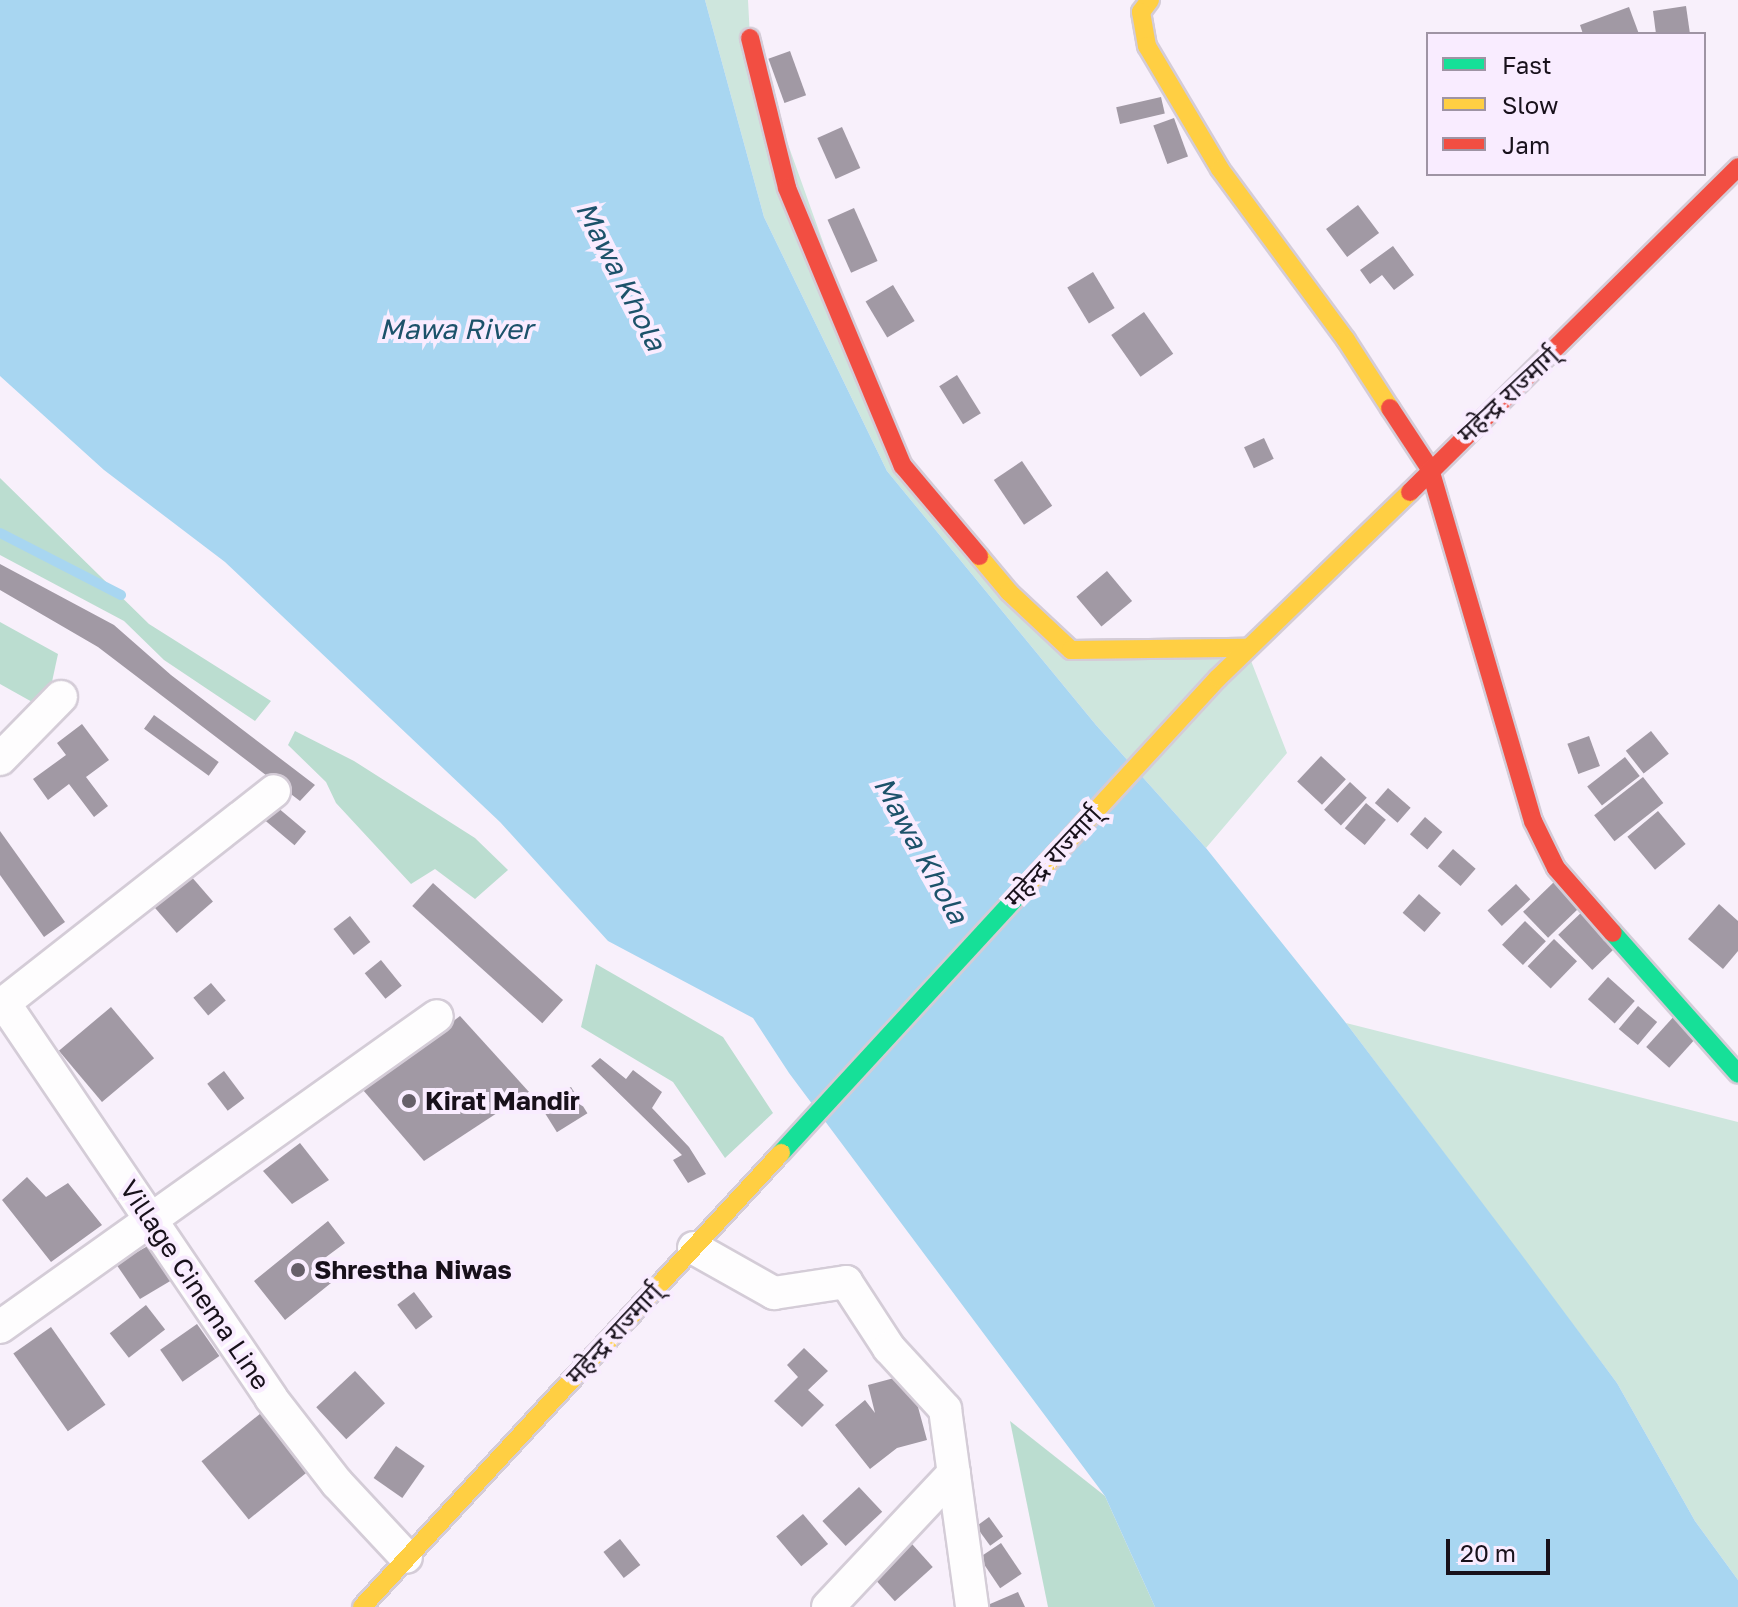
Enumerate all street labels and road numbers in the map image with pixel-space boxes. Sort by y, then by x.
street label: महेन्द्र राज्मार्ग् [1451,340,1565,450]
street label: महेन्द्र राज्मार्ग् [998,800,1108,914]
street label: Village Cinema Line [113,1174,277,1396]
street label: महेन्द्र राज्मार्ग् [559,1277,669,1391]

